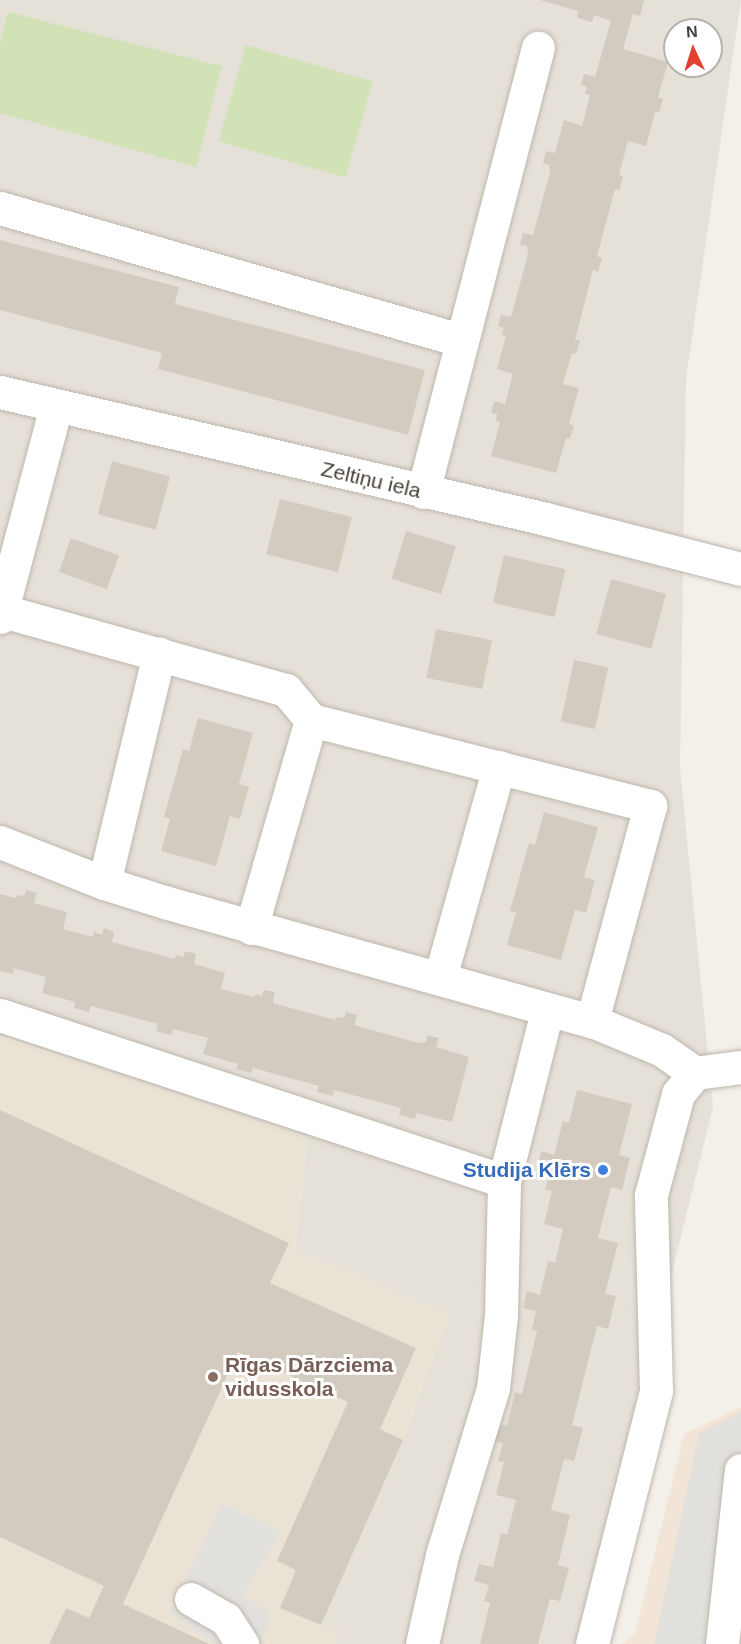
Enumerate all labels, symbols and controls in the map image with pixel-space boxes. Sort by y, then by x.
north arrow [663,18,723,78]
text: N [685,23,698,40]
street label: Zeltiņu iela [319,456,423,504]
place label: Studija Klērs [463,1157,591,1183]
marker: Studija Klērs [596,1163,610,1177]
place label: Rīgas Dārzciema vidusskola [225,1352,393,1402]
marker: Rīgas Dārzciema vidusskola [206,1370,220,1384]

